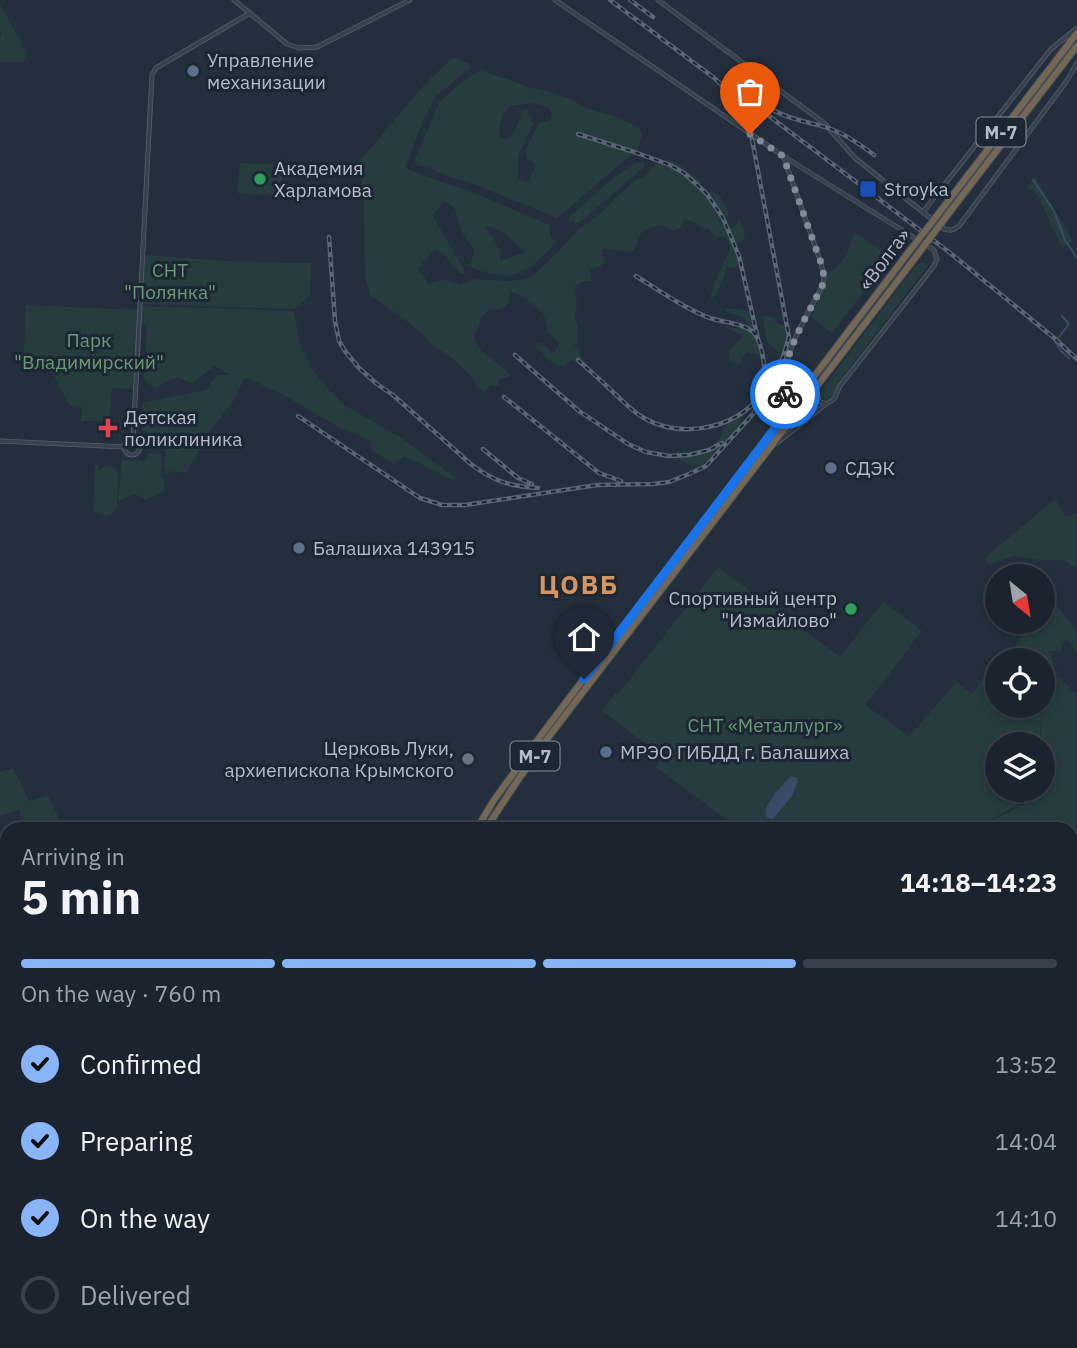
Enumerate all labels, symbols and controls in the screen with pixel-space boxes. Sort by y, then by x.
place label: Управление механизации [207,48,326,94]
pin [720,62,780,134]
marker: Управление механизации [185,63,201,79]
icon: bag [731,73,769,111]
road number: М-7 [976,118,1026,146]
place label: Академия Харламова [274,156,372,202]
marker: Академия Харламова [252,171,268,187]
place label: Stroyka [884,177,949,201]
marker: Stroyka [858,179,878,199]
street label: «Волга» [853,223,915,295]
park label: СНТ "Полянка" [124,258,216,304]
park label: Парк "Владимирский" [14,328,164,374]
courier [750,359,820,429]
icon: bike [766,375,804,413]
place label: Детская поликлиника [124,405,242,451]
marker: Детская поликлиника [98,418,118,438]
place label: СДЭК [845,456,895,480]
marker: СДЭК [823,460,839,476]
place label: Балашиха 143915 [313,536,475,560]
marker: Балашиха 143915 [291,540,307,556]
north arrow [985,564,1055,634]
map controls [985,564,1055,802]
district label: ЦОВБ [539,567,619,601]
place label: Спортивный центр "Измайлово" [669,586,837,632]
marker: Спортивный центр "Измайлово" [843,601,859,617]
pin [554,607,614,679]
icon: home [565,618,603,656]
button: locate [985,648,1055,718]
park label: СНТ «Металлург» [688,713,843,737]
button: layers [985,732,1055,802]
place label: Церковь Луки, архиепископа Крымского [224,736,454,782]
place label: МРЭО ГИБДД г. Балашиха [620,740,849,764]
road number: М-7 [510,742,560,770]
marker: МРЭО ГИБДД г. Балашиха [598,744,614,760]
marker: Церковь Луки, архиепископа Крымского [460,751,476,767]
text: Arriving in [21,841,125,871]
text: 14:18–14:23 [900,865,1057,899]
text: 5 min [21,867,141,927]
text: On the way · 760 m [21,978,221,1008]
icon: check [21,1045,59,1083]
text: Confirmed [80,1047,202,1081]
text: 13:52 [995,1049,1057,1079]
icon: check [21,1122,59,1160]
text: Preparing [80,1124,193,1158]
text: 14:04 [995,1126,1057,1156]
icon: check [21,1199,59,1237]
text: On the way [80,1201,210,1235]
text: 14:10 [995,1203,1057,1233]
text: Delivered [80,1278,191,1312]

